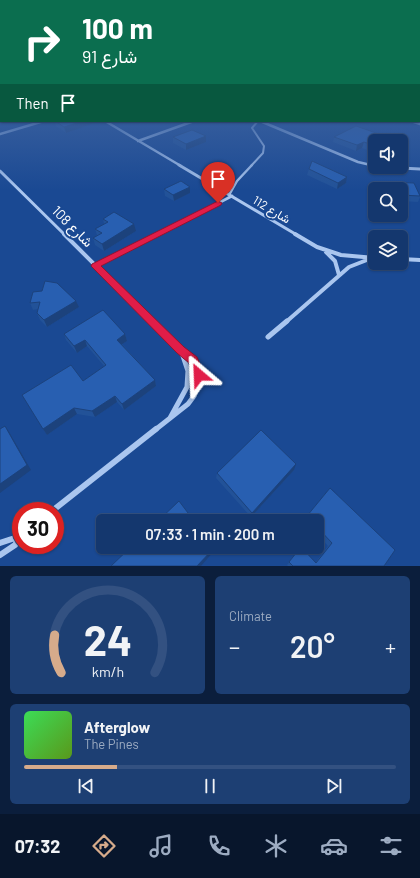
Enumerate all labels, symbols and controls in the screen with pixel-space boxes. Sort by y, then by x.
text: 100 m [82,11,153,45]
icon: right [16,16,68,68]
text: شارع 91 [82,45,137,67]
icon: arrive [57,92,79,114]
text: Then [16,94,49,112]
map controls [368,134,408,270]
button: sound [368,134,408,174]
pin [201,162,235,203]
icon: arrive [207,168,229,190]
button: search [368,182,408,222]
street label: شارع 112 [249,192,293,228]
street label: شارع 108 [47,202,97,252]
button: layers [368,230,408,270]
position arrow [178,354,220,396]
speed limit sign: 30 [12,502,64,554]
text: 07:33 · 1 min · 200 m [145,525,275,543]
text: Climate [229,608,272,624]
text: 24 [83,614,132,664]
text: 20° [290,628,335,664]
text: − [229,633,240,659]
text: + [385,633,396,659]
text: km/h [91,663,124,680]
text: Afterglow [84,718,150,736]
text: The Pines [84,736,139,752]
icon: previous [75,775,97,797]
icon: pause [199,775,221,797]
icon: next [323,775,345,797]
icon: directions [90,832,118,860]
icon: music [147,832,175,860]
icon: phone [205,832,233,860]
icon: climate [262,832,290,860]
icon: car [320,832,348,860]
icon: filters [377,832,405,860]
text: 07:32 [15,835,60,857]

